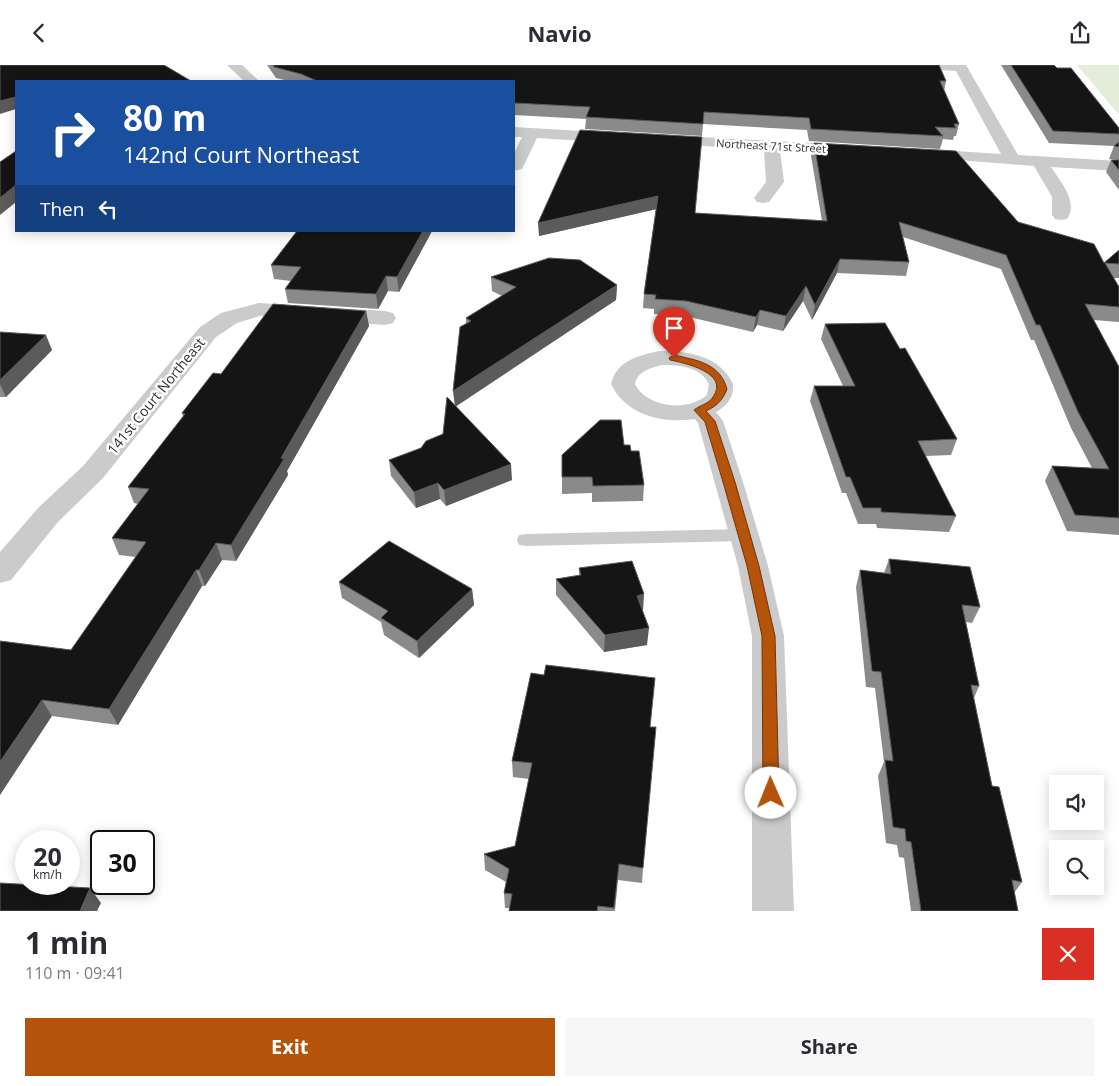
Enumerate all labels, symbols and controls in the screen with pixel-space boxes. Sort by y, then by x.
text: Navio [527,18,592,48]
icon: back [25,19,53,47]
icon: share [1066,19,1094,47]
text: 80 m [123,94,206,141]
icon: right [40,100,105,165]
street label: Northeast 71st Street [716,135,826,156]
text: 142nd Court Northeast [123,139,360,169]
icon: left [94,195,122,223]
text: Then [40,196,84,222]
pin [653,307,695,358]
icon: arrive [660,314,688,342]
street label: 141st Court Northeast [103,333,209,458]
position arrow [744,766,796,818]
map controls [1049,775,1104,895]
button: sound [1049,775,1104,830]
speed limit sign: 30 [90,830,155,895]
text: 20 [33,839,62,873]
button: search [1049,840,1104,895]
text: km/h [33,866,62,883]
text: 1 min [25,922,108,963]
button: close [1042,928,1094,980]
text: 110 m · 09:41 [25,962,125,984]
button: Exit [25,1018,555,1076]
button: Share [565,1018,1094,1076]

